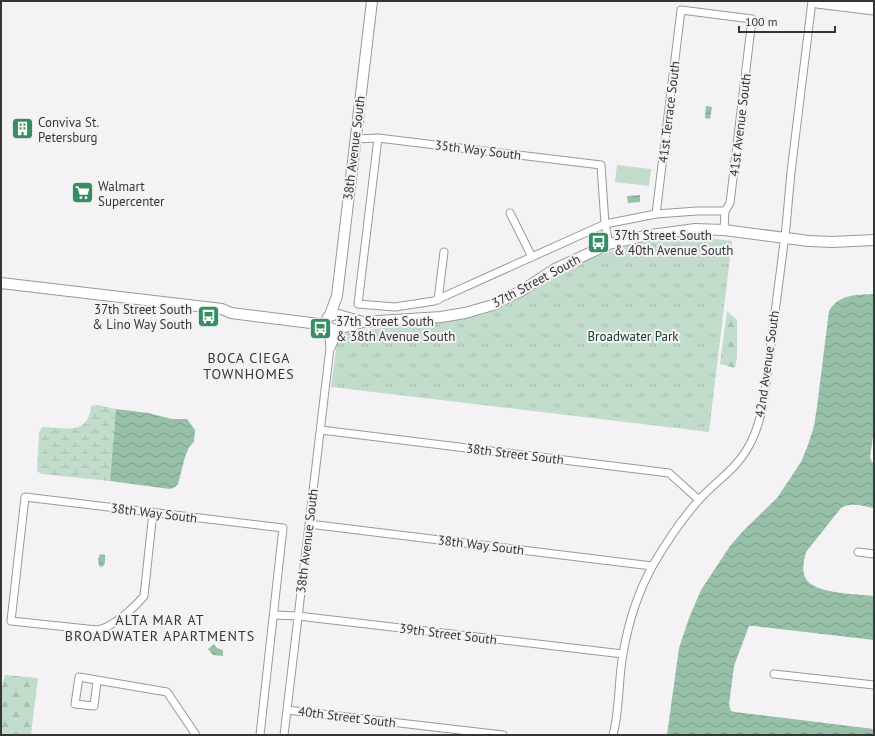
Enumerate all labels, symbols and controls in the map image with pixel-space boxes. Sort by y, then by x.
scale bar [739,8,835,34]
text: 100 m [745,14,778,29]
street label: 41st Terrace South [654,60,684,164]
street label: 41st Avenue South [725,73,755,177]
street label: 38th Avenue South [339,95,369,201]
place label: Conviva St. Petersburg [38,114,100,146]
building icon: Conviva St. Petersburg [10,116,36,142]
street label: 35th Way South [434,136,522,164]
place label: Walmart Supercenter [98,178,165,210]
supermarket icon: Walmart Supercenter [69,180,95,206]
place label: 37th Street South & 40th Avenue South [614,227,733,259]
bus stop icon: 37th Street South & 40th Avenue South [586,229,612,255]
street label: 37th Street South [489,251,583,311]
place label: 37th Street South & Lino Way South [92,301,192,333]
bus stop icon: 37th Street South & Lino Way South [195,303,221,329]
street label: 42nd Avenue South [751,309,783,419]
place label: 37th Street South & 38th Avenue South [336,313,455,345]
bus stop icon: 37th Street South & 38th Avenue South [308,315,334,341]
park label: Broadwater Park [587,328,679,345]
district label: BOCA CIEGA TOWNHOMES [203,349,295,383]
street label: 38th Street South [465,440,565,468]
street label: 38th Avenue South [292,488,322,594]
street label: 38th Way South [110,499,198,527]
street label: 38th Way South [437,531,525,559]
district label: ALTA MAR AT BROADWATER APARTMENTS [65,611,255,645]
street label: 39th Street South [398,620,498,648]
street label: 40th Street South [297,703,397,731]

